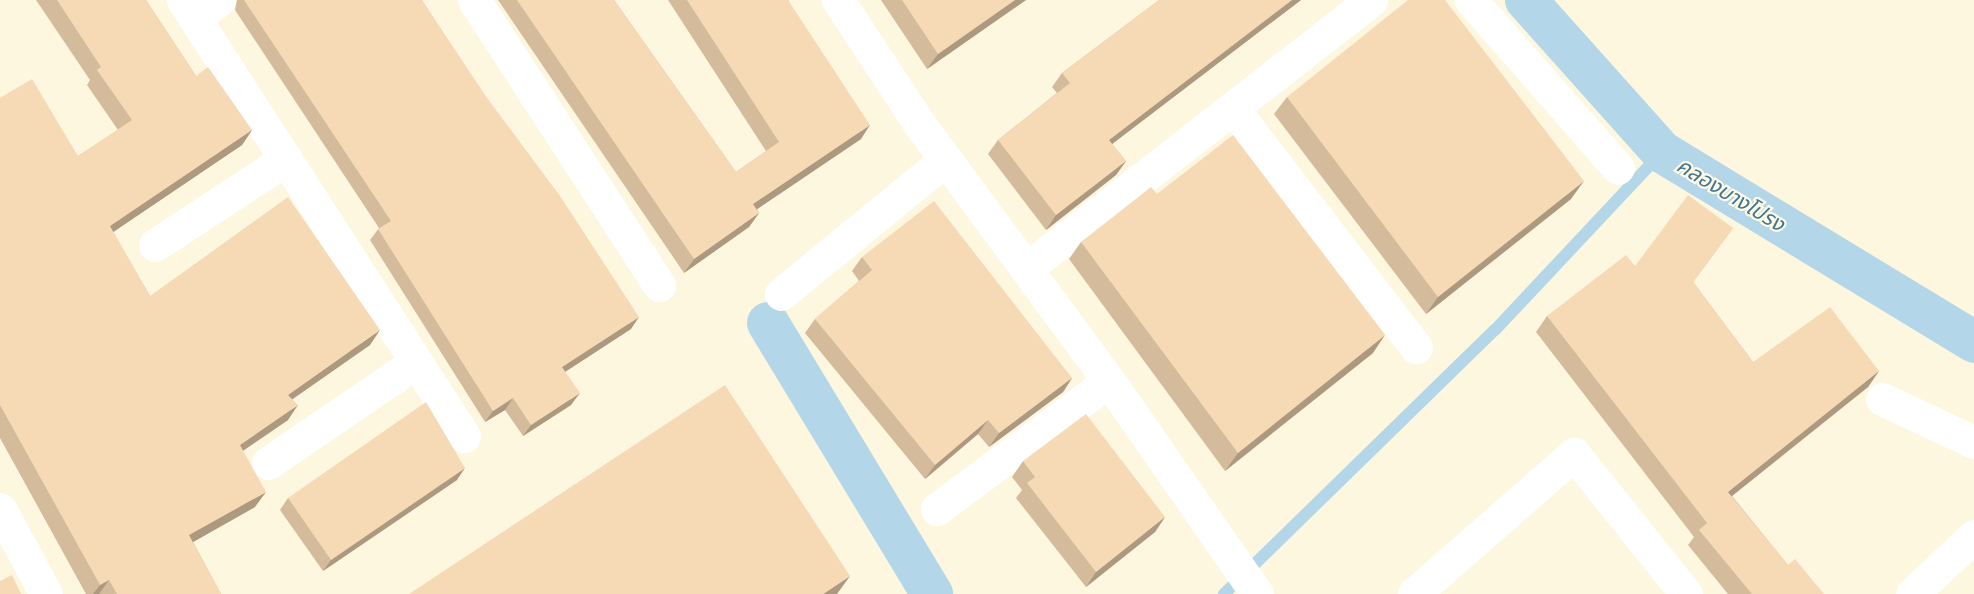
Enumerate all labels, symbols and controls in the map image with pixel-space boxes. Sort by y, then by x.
water label: คลองบางโปรง [1673,152,1789,236]

